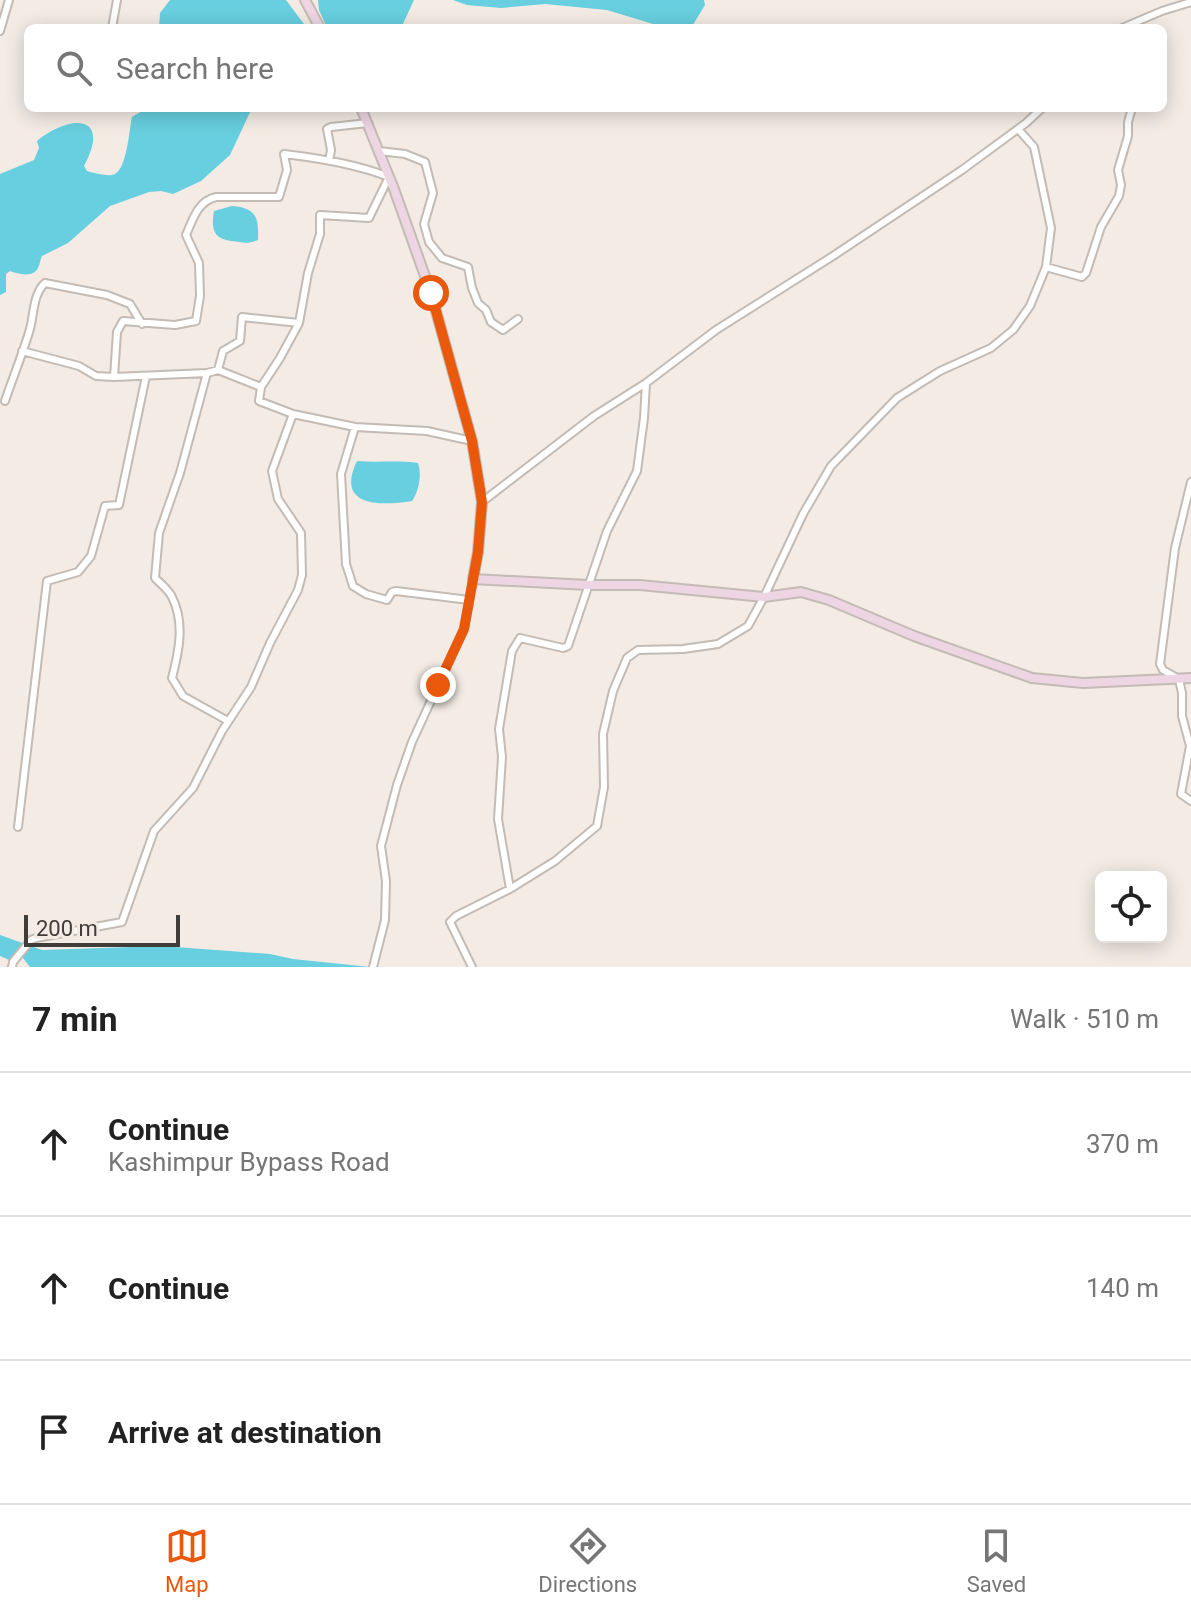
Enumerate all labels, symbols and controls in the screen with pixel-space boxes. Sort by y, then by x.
search box [24,24,1167,112]
icon: search [52,46,96,90]
text: Search here [116,51,274,86]
route start [413,275,449,311]
route end [420,667,456,703]
map controls [1095,871,1167,943]
button: locate [1095,871,1167,943]
scale bar [24,911,180,947]
text: 200 m [36,916,98,941]
text: 7 min [32,999,117,1039]
text: Walk · 510 m [1010,1004,1159,1034]
text: Continue [108,1112,229,1147]
icon: ahead [32,1122,76,1166]
text: 370 m [1086,1129,1159,1159]
text: Kashimpur Bypass Road [108,1147,390,1177]
icon: ahead [32,1266,76,1310]
text: Continue [108,1271,229,1306]
text: 140 m [1086,1273,1159,1303]
icon: arrive [32,1410,76,1454]
text: Arrive at destination [108,1415,382,1450]
tab: Map [165,1524,209,1597]
tab: Directions [538,1524,637,1597]
tab: Saved [967,1524,1026,1597]

